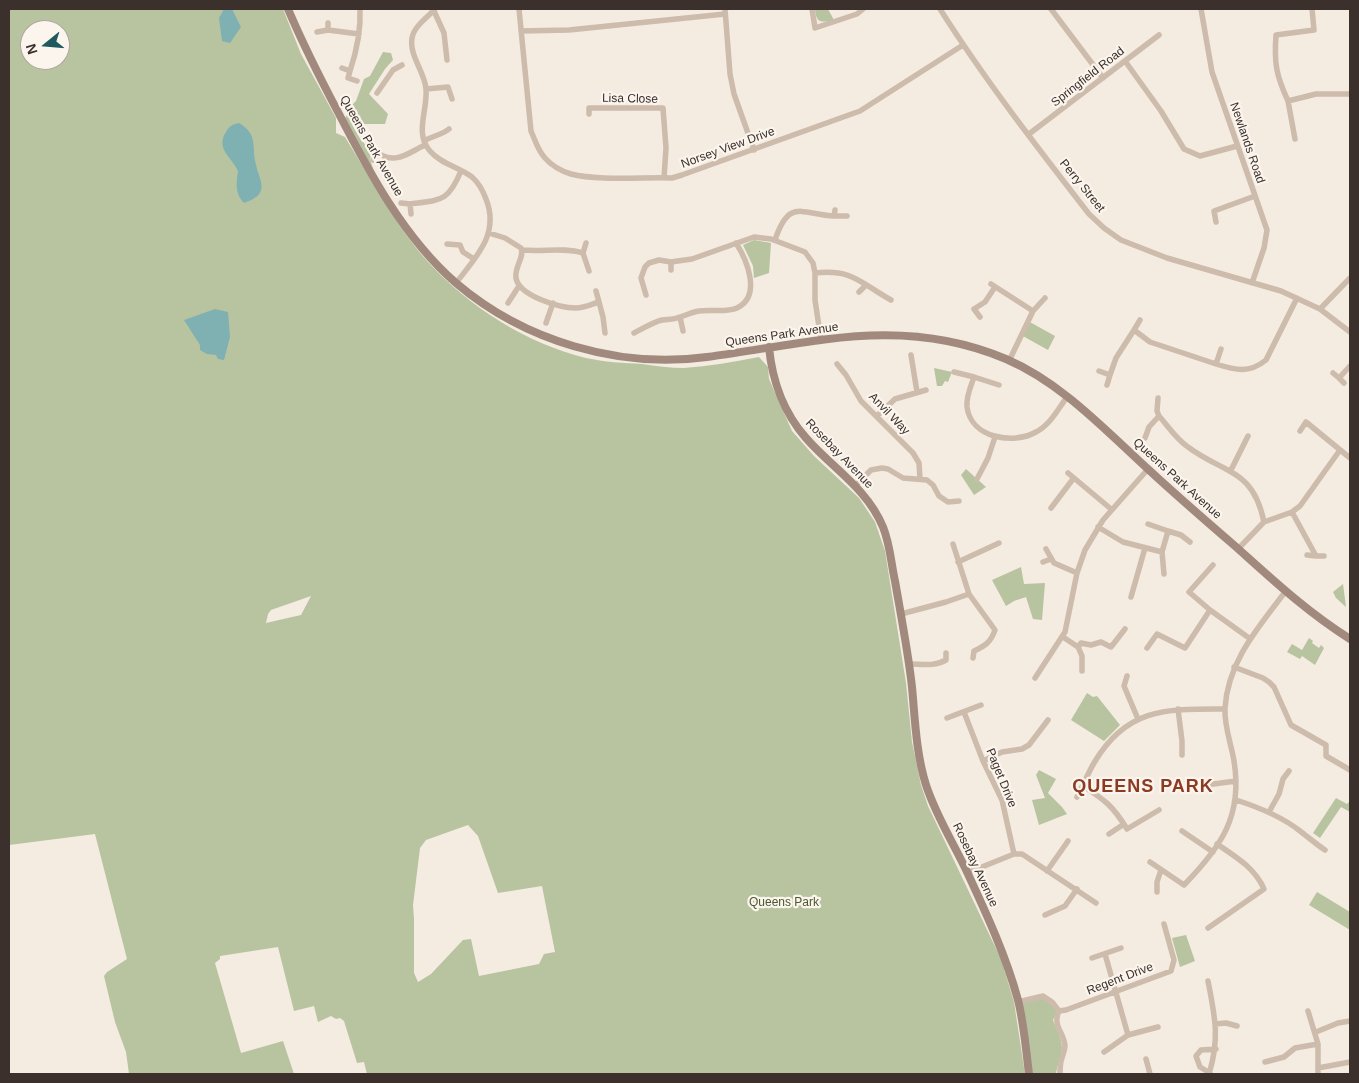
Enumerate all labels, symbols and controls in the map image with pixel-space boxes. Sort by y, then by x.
north arrow [20,20,70,70]
text: N [22,42,41,56]
street label: Springfield Road [1049,44,1127,110]
street label: Lisa Close [602,91,658,107]
street label: Queens Park Avenue [336,93,406,199]
street label: Newlands Road [1226,101,1268,185]
street label: Norsey View Drive [679,124,777,172]
street label: Perry Street [1056,157,1108,215]
street label: Queens Park Avenue [725,320,839,350]
street label: Anvil Way [865,390,913,438]
street label: Rosebay Avenue [802,416,876,492]
street label: Queens Park Avenue [1130,436,1224,522]
street label: Paget Drive [983,746,1019,810]
district label: QUEENS PARK [1071,776,1215,798]
street label: Rosebay Avenue [949,821,1001,909]
park label: Queens Park [749,896,819,910]
street label: Regent Drive [1085,960,1155,998]

